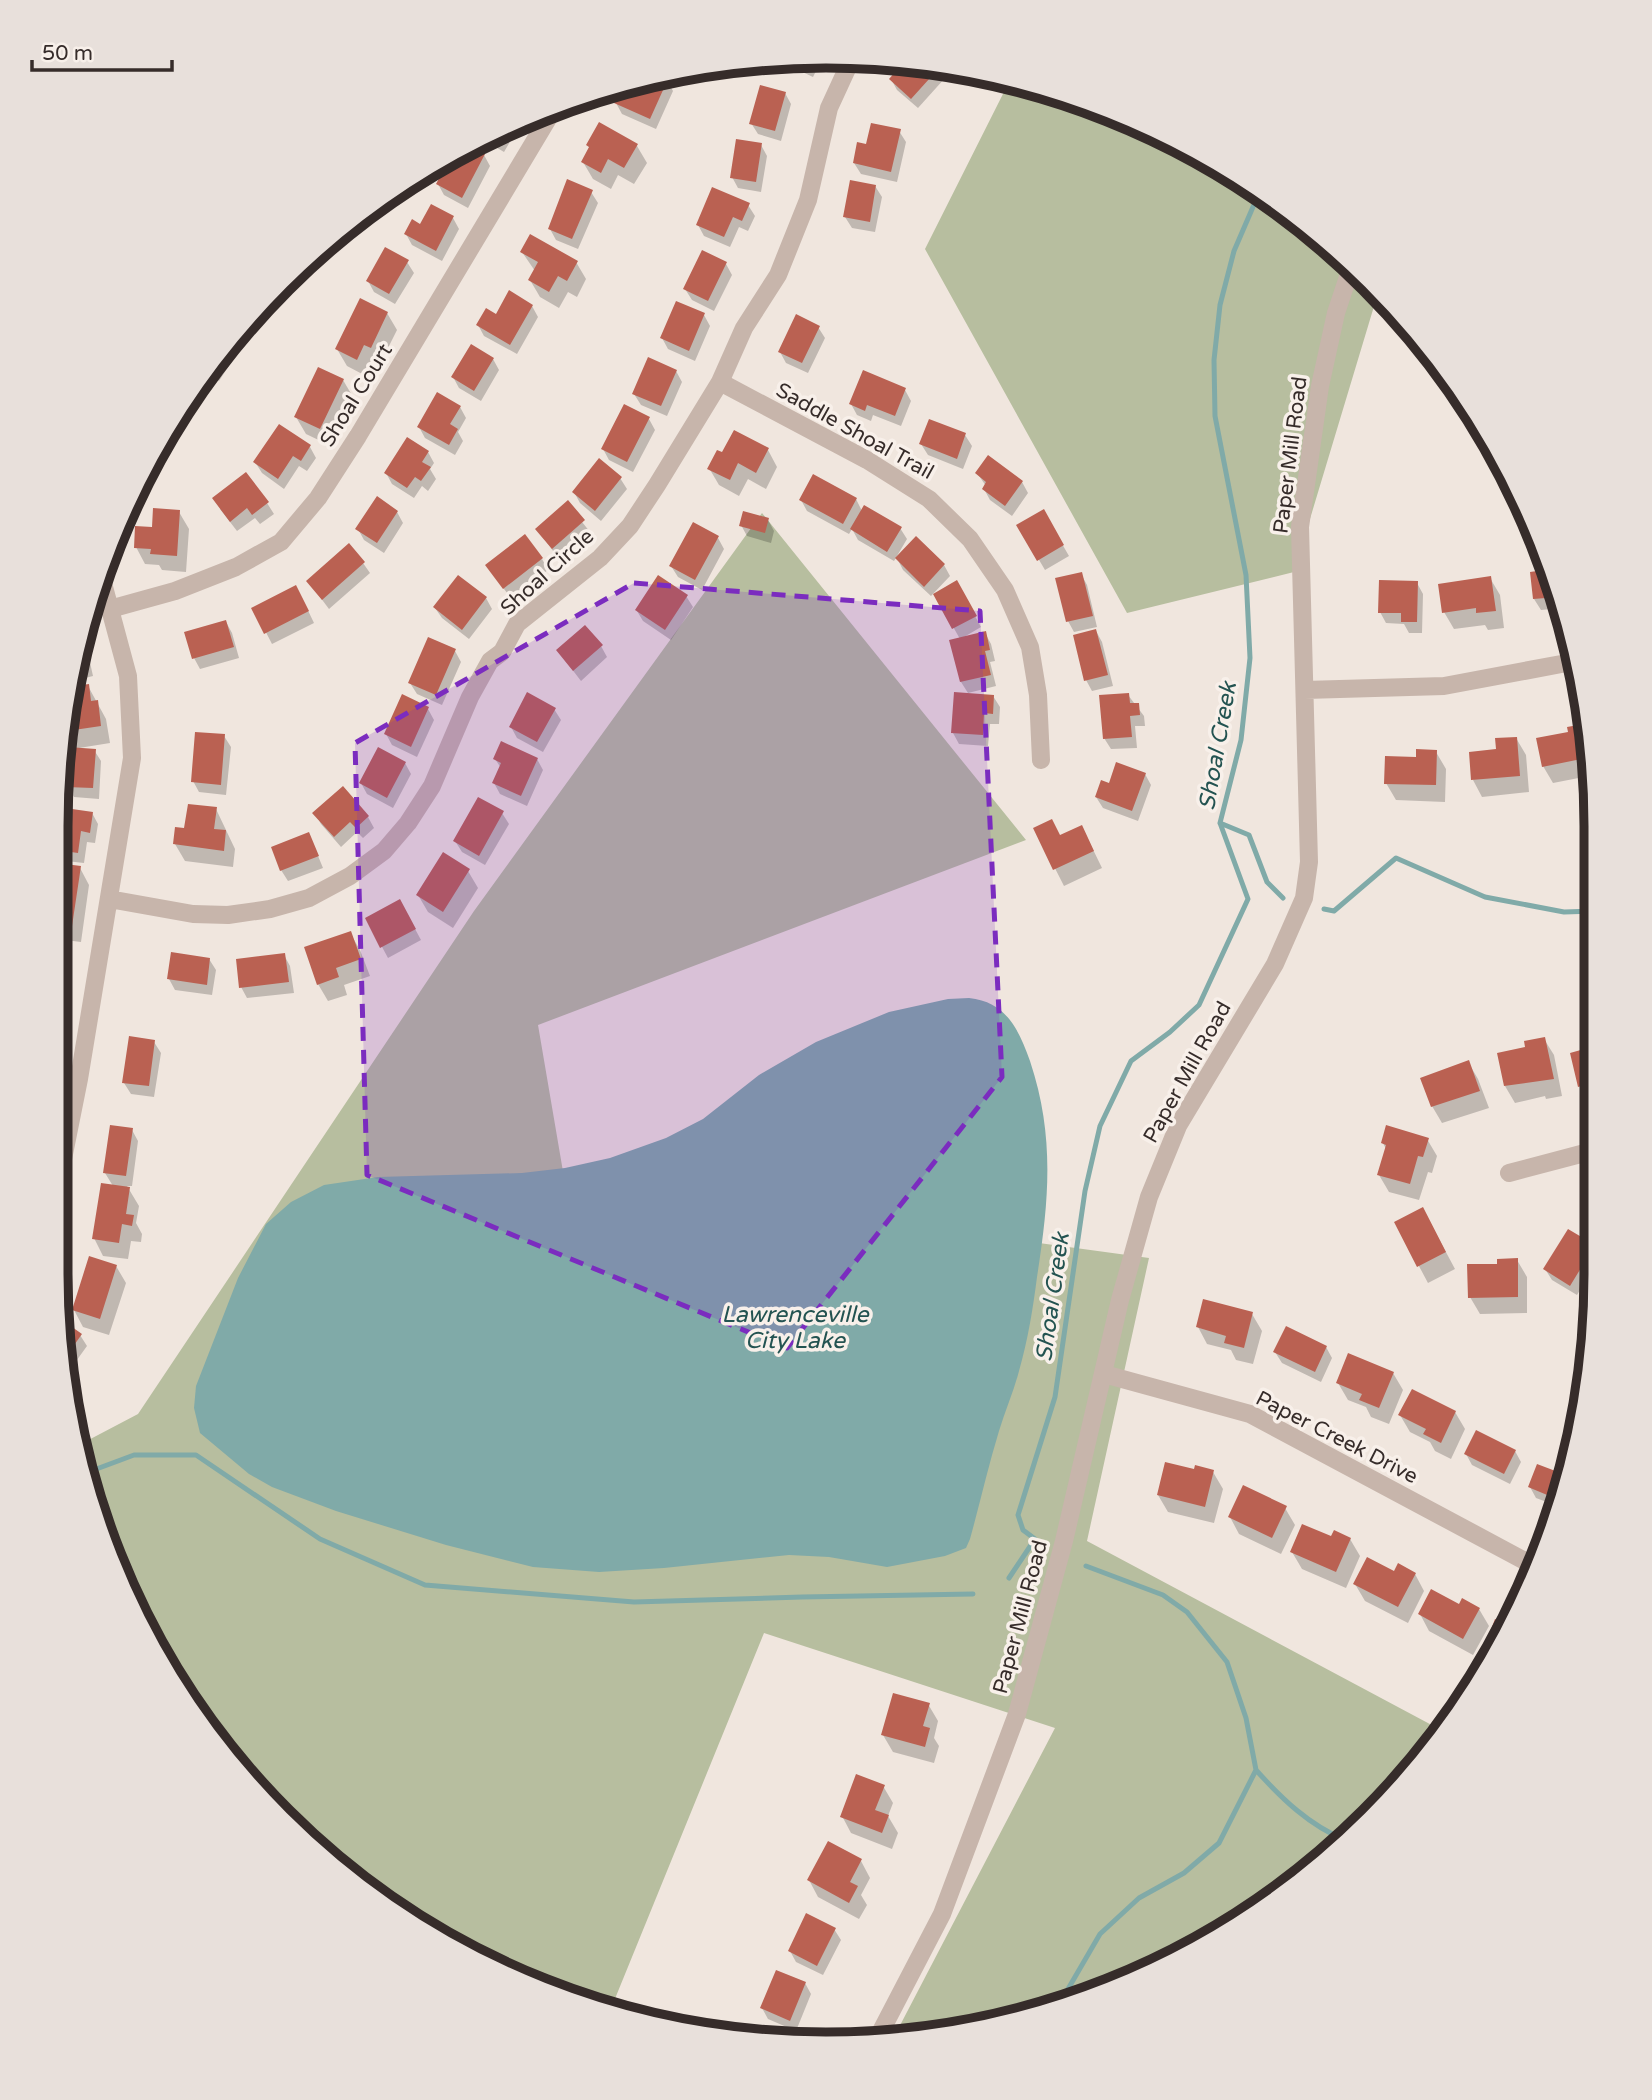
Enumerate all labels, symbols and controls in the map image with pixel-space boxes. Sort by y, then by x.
scale bar [32,28,172,72]
text: 50 m [42,41,93,66]
street label: Shoal Court [315,339,398,451]
street label: Paper Mill Road [1268,375,1313,535]
street label: Saddle Shoal Trail [772,378,938,485]
street label: Shoal Circle [496,524,599,621]
water label: Shoal Creek [1193,679,1243,812]
street label: Paper Mill Road [1138,997,1237,1147]
water label: Shoal Creek [1030,1230,1076,1363]
water label: Lawrenceville City Lake [721,1301,871,1355]
street label: Paper Creek Drive [1252,1386,1422,1489]
street label: Paper Mill Road [988,1538,1053,1697]

